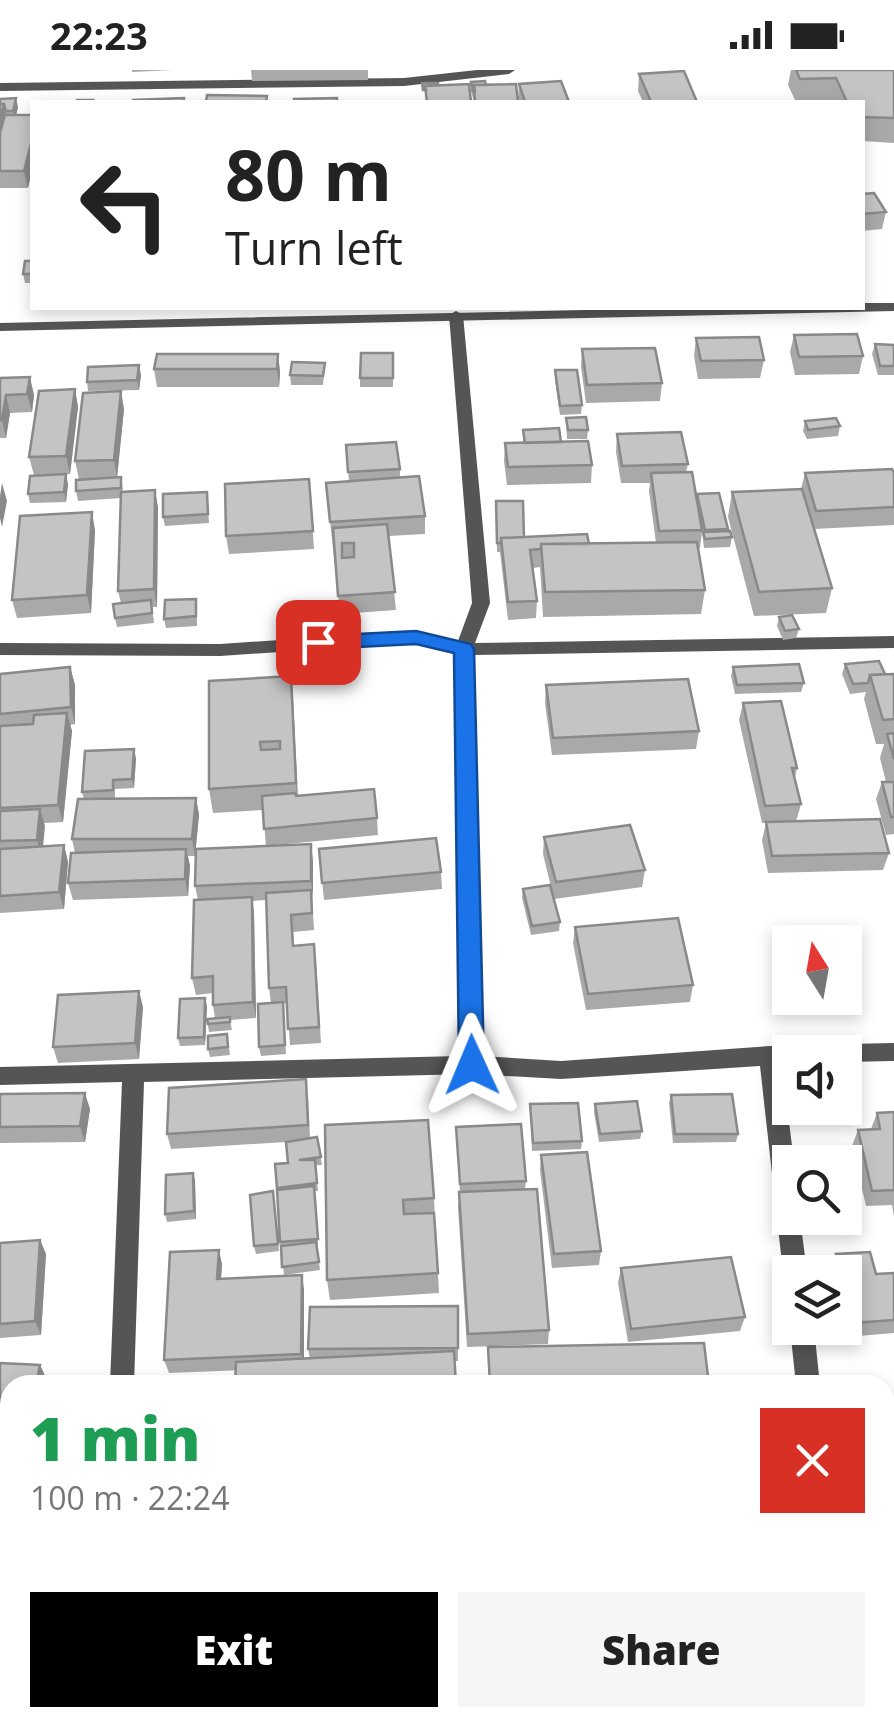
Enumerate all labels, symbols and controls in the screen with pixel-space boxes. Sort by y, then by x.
text: 22:23 [50,9,148,61]
text: 80 m [225,126,392,222]
icon: left [60,140,190,270]
text: Turn left [225,217,403,278]
pin [276,600,361,685]
icon: arrive [291,615,346,670]
north arrow [772,925,862,1015]
map controls [772,925,862,1345]
position arrow [420,1013,524,1117]
button: sound [772,1035,862,1125]
button: search [772,1145,862,1235]
button: layers [772,1255,862,1345]
text: 1 min [30,1397,200,1479]
button: close [760,1408,865,1513]
text: 100 m · 22:24 [30,1476,229,1519]
button: Exit [30,1592,438,1707]
button: Share [458,1592,865,1707]

